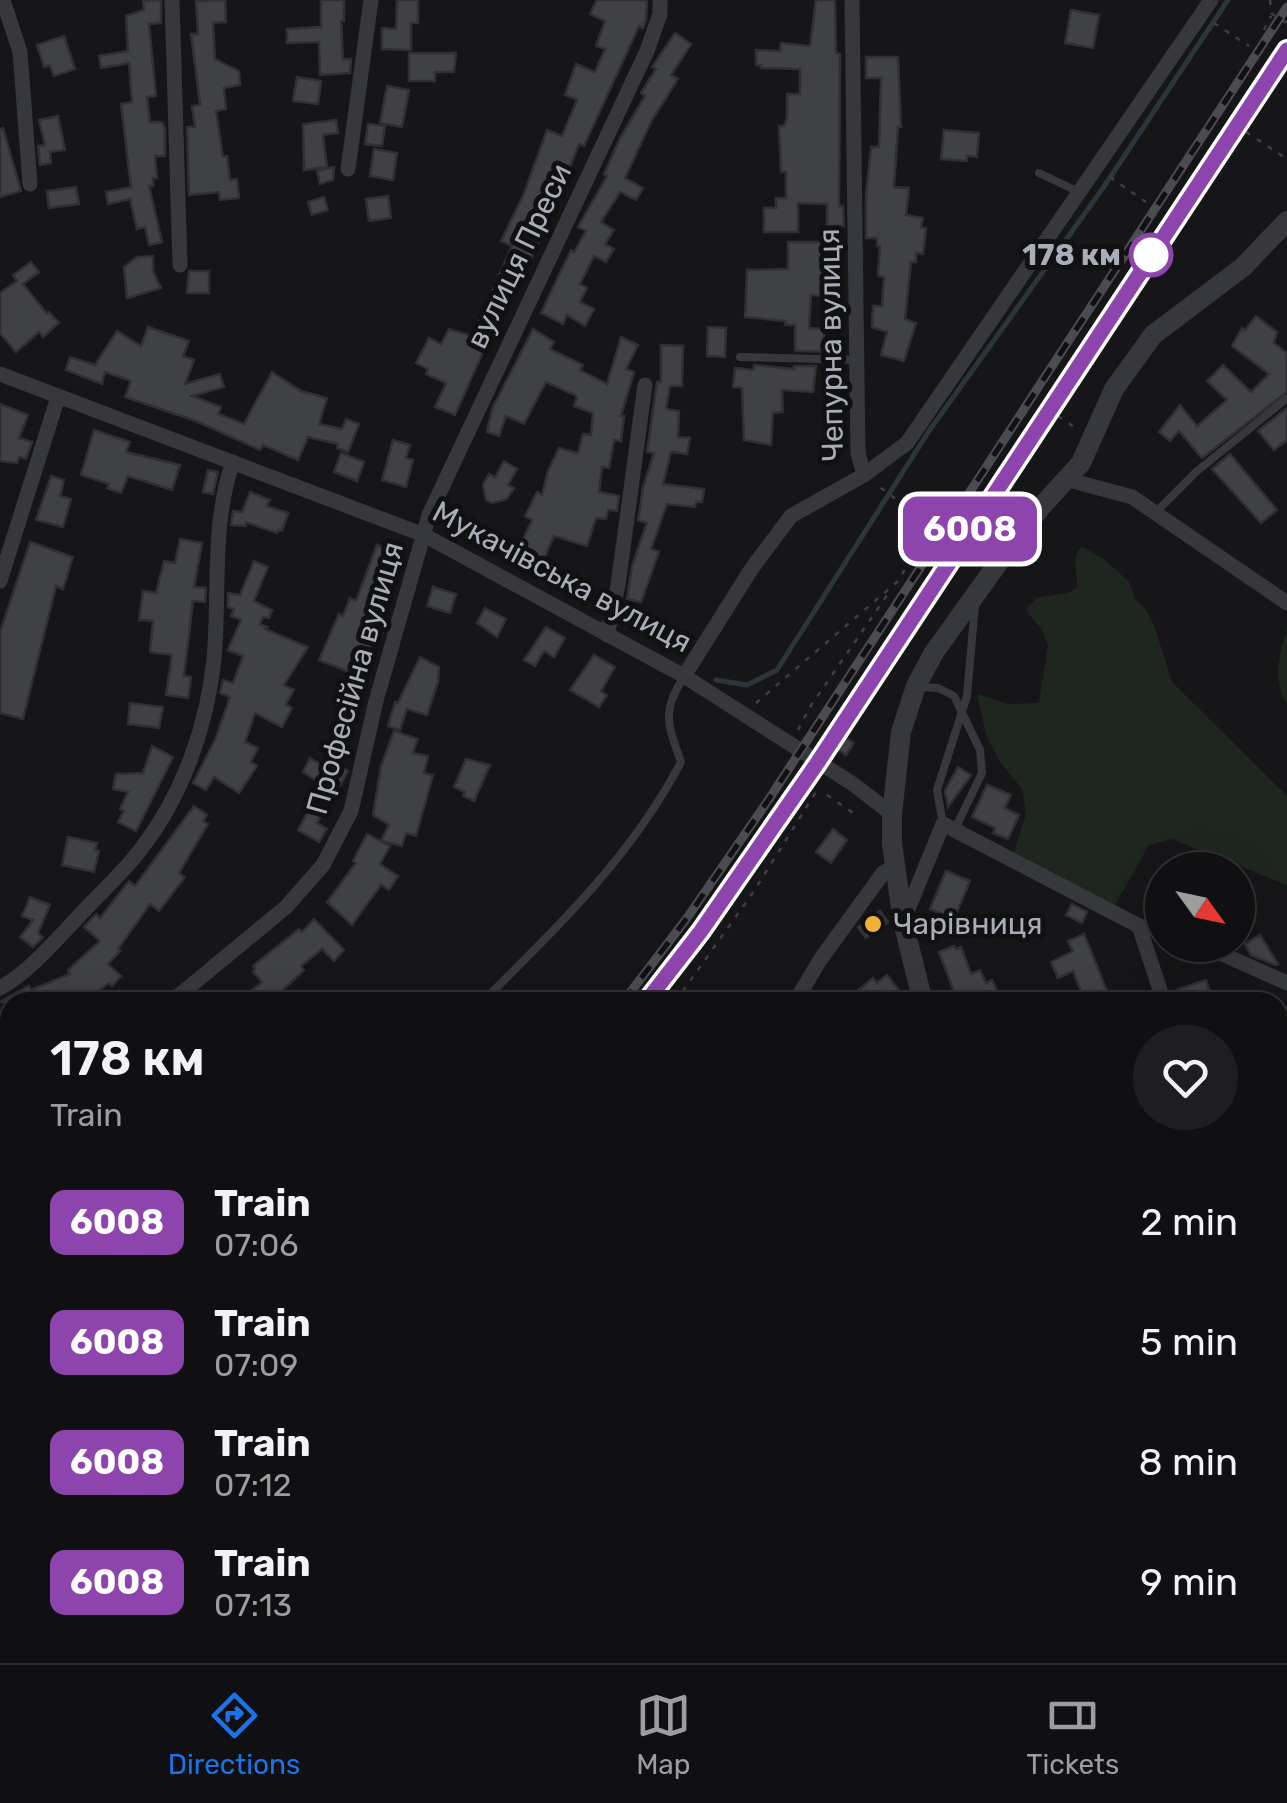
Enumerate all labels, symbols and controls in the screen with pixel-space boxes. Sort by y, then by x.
street label: вулиця Преси [459,158,579,354]
street label: Чепурна вулиця [811,228,851,462]
marker: 178 км [1130,234,1172,276]
place label: 178 км [1022,237,1121,273]
street label: Мукачівська вулиця [426,494,698,660]
line badge: 6008 [900,496,1040,562]
text: 6008 [923,508,1017,550]
street label: Професійна вулиця [299,537,411,819]
north arrow [1145,852,1255,962]
map controls [1145,852,1255,962]
place label: Чарівниця [893,906,1043,942]
marker: Чарівниця [862,913,884,935]
button: heart [1133,1025,1238,1130]
text: 178 км [50,1030,205,1087]
text: Train [50,1096,123,1134]
text: Train [214,1180,311,1226]
text: 2 min [1140,1199,1238,1245]
text: 6008 [70,1201,164,1243]
text: 07:06 [214,1226,299,1264]
text: Train [214,1300,311,1346]
text: 5 min [1140,1319,1238,1365]
text: 6008 [70,1321,164,1363]
text: 07:09 [214,1346,298,1384]
text: Train [214,1420,311,1466]
text: 8 min [1139,1439,1238,1485]
text: 6008 [70,1441,164,1483]
text: 07:12 [214,1466,292,1504]
text: Train [214,1540,311,1586]
text: 9 min [1140,1559,1238,1605]
text: 6008 [70,1561,164,1603]
text: 07:13 [214,1586,292,1624]
tab: Directions [168,1688,300,1781]
tab: Map [636,1688,691,1781]
tab: Tickets [1026,1688,1119,1781]

